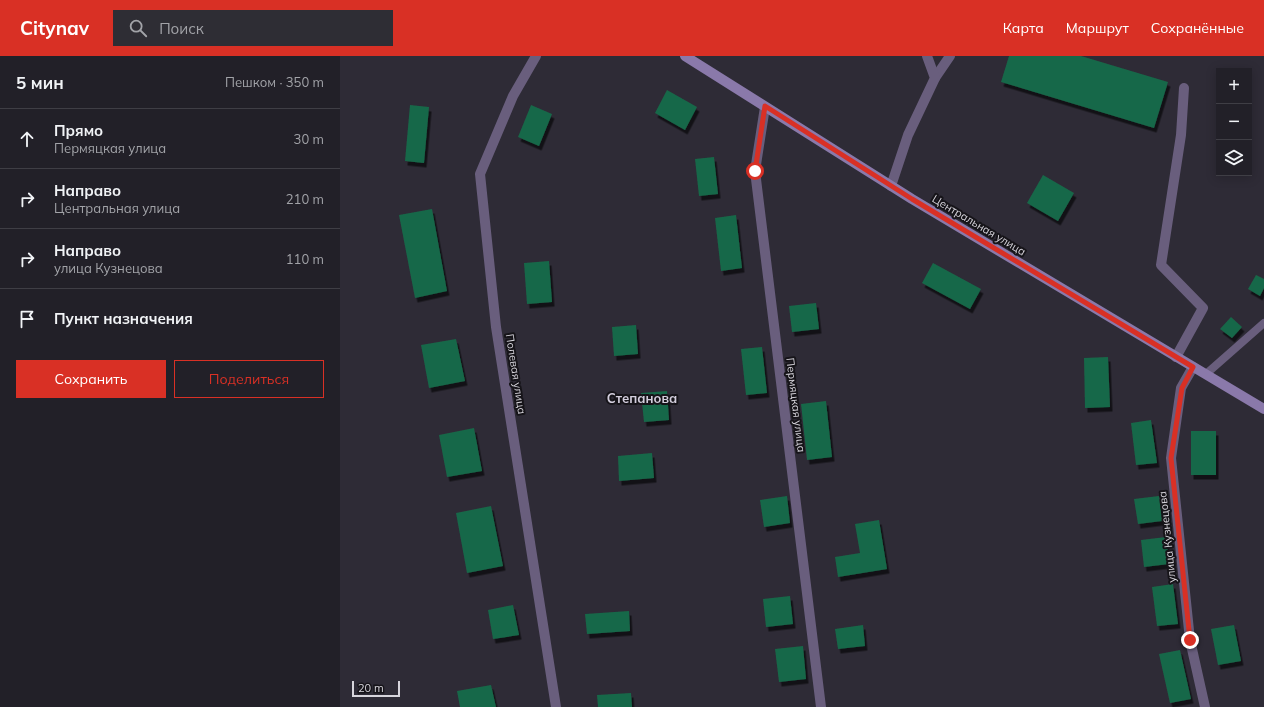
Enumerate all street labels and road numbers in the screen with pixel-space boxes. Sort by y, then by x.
street label: Центральная улица [930,192,1028,258]
street label: Полевая улица [503,333,529,415]
street label: Пермяцкая улица [783,357,809,453]
street label: улица Кузнецова [1155,490,1179,584]

